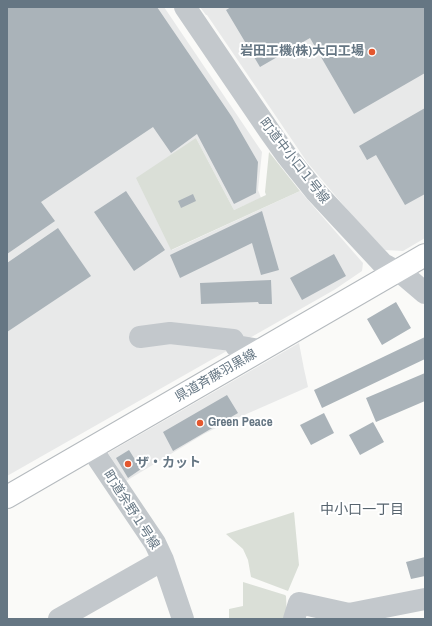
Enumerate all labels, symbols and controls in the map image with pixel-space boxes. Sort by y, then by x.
place label: 岩田工機(株)大口工場 [240,44,364,60]
marker: 岩田工機(株)大口工場 [367,47,377,57]
street label: 町道中小口１号線 [256,115,332,207]
street label: 県道斉藤羽黒線 [173,346,259,406]
place label: Green Peace [208,415,273,431]
marker: Green Peace [195,418,205,428]
place label: ザ・カット [136,456,201,472]
marker: ザ・カット [123,459,133,469]
street label: 町道余野１号線 [100,468,162,552]
district label: 中小口一丁目 [320,502,404,518]

